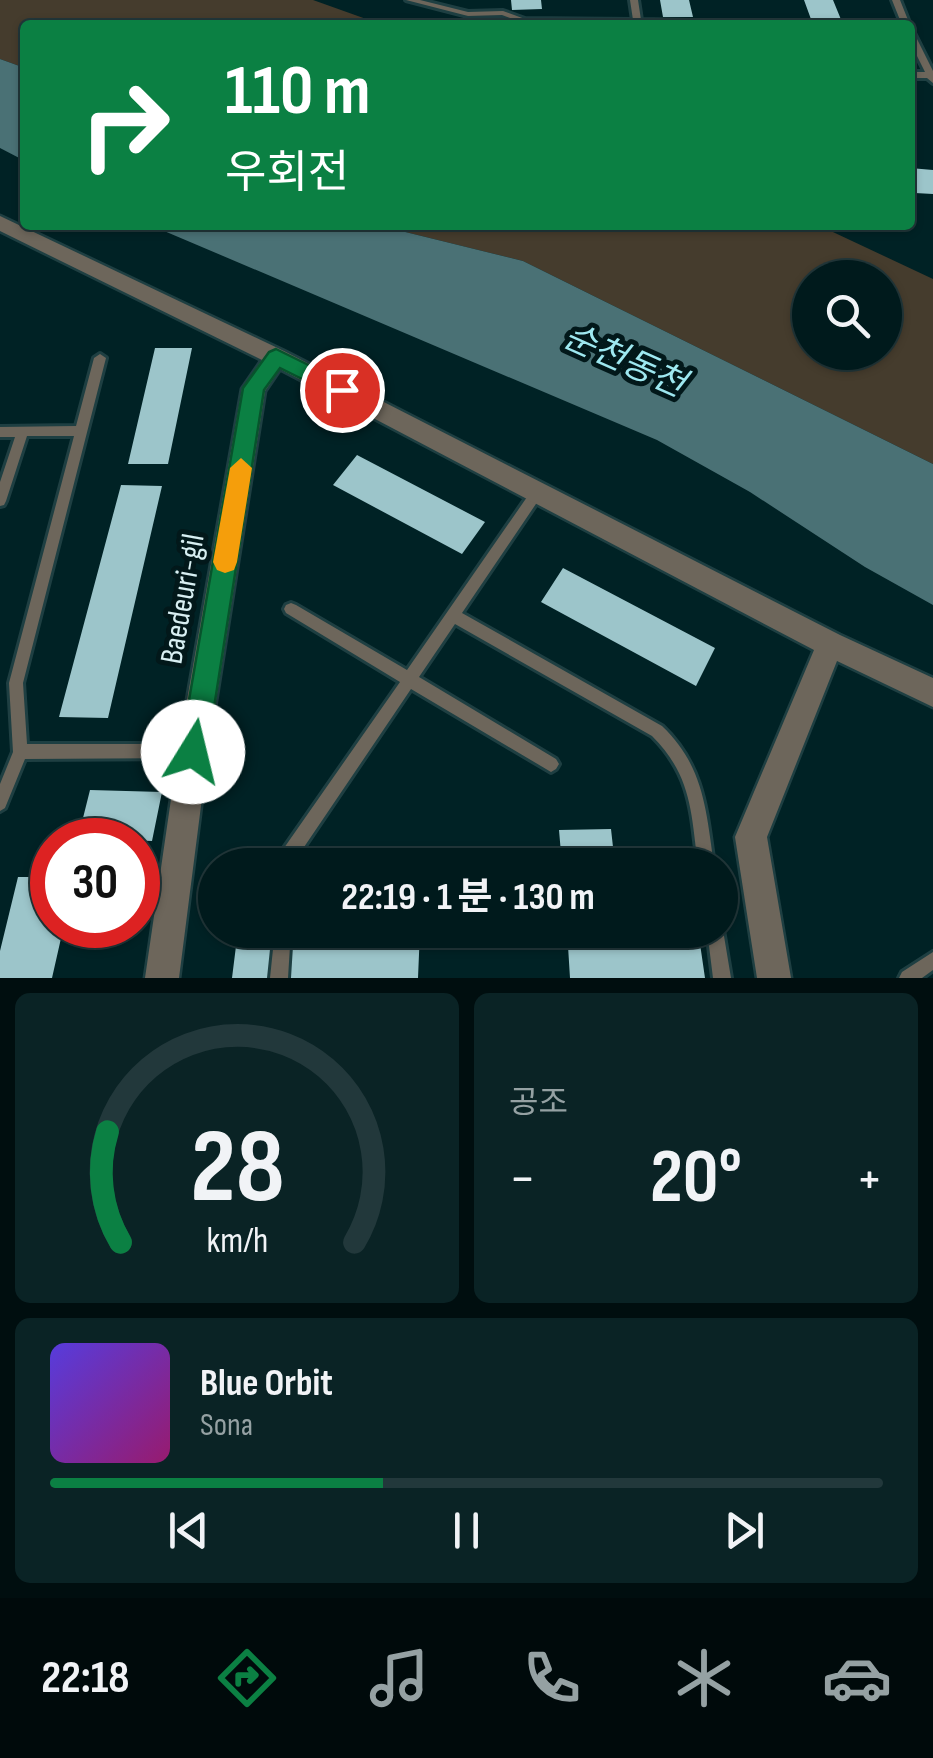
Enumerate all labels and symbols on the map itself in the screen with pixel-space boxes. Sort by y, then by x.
water label: 순천동천 [556,315,695,408]
pin [300,348,385,433]
street label: Baedeuri-gil [152,531,214,667]
position arrow [141,700,245,804]
speed limit sign: 30 [30,818,160,948]

